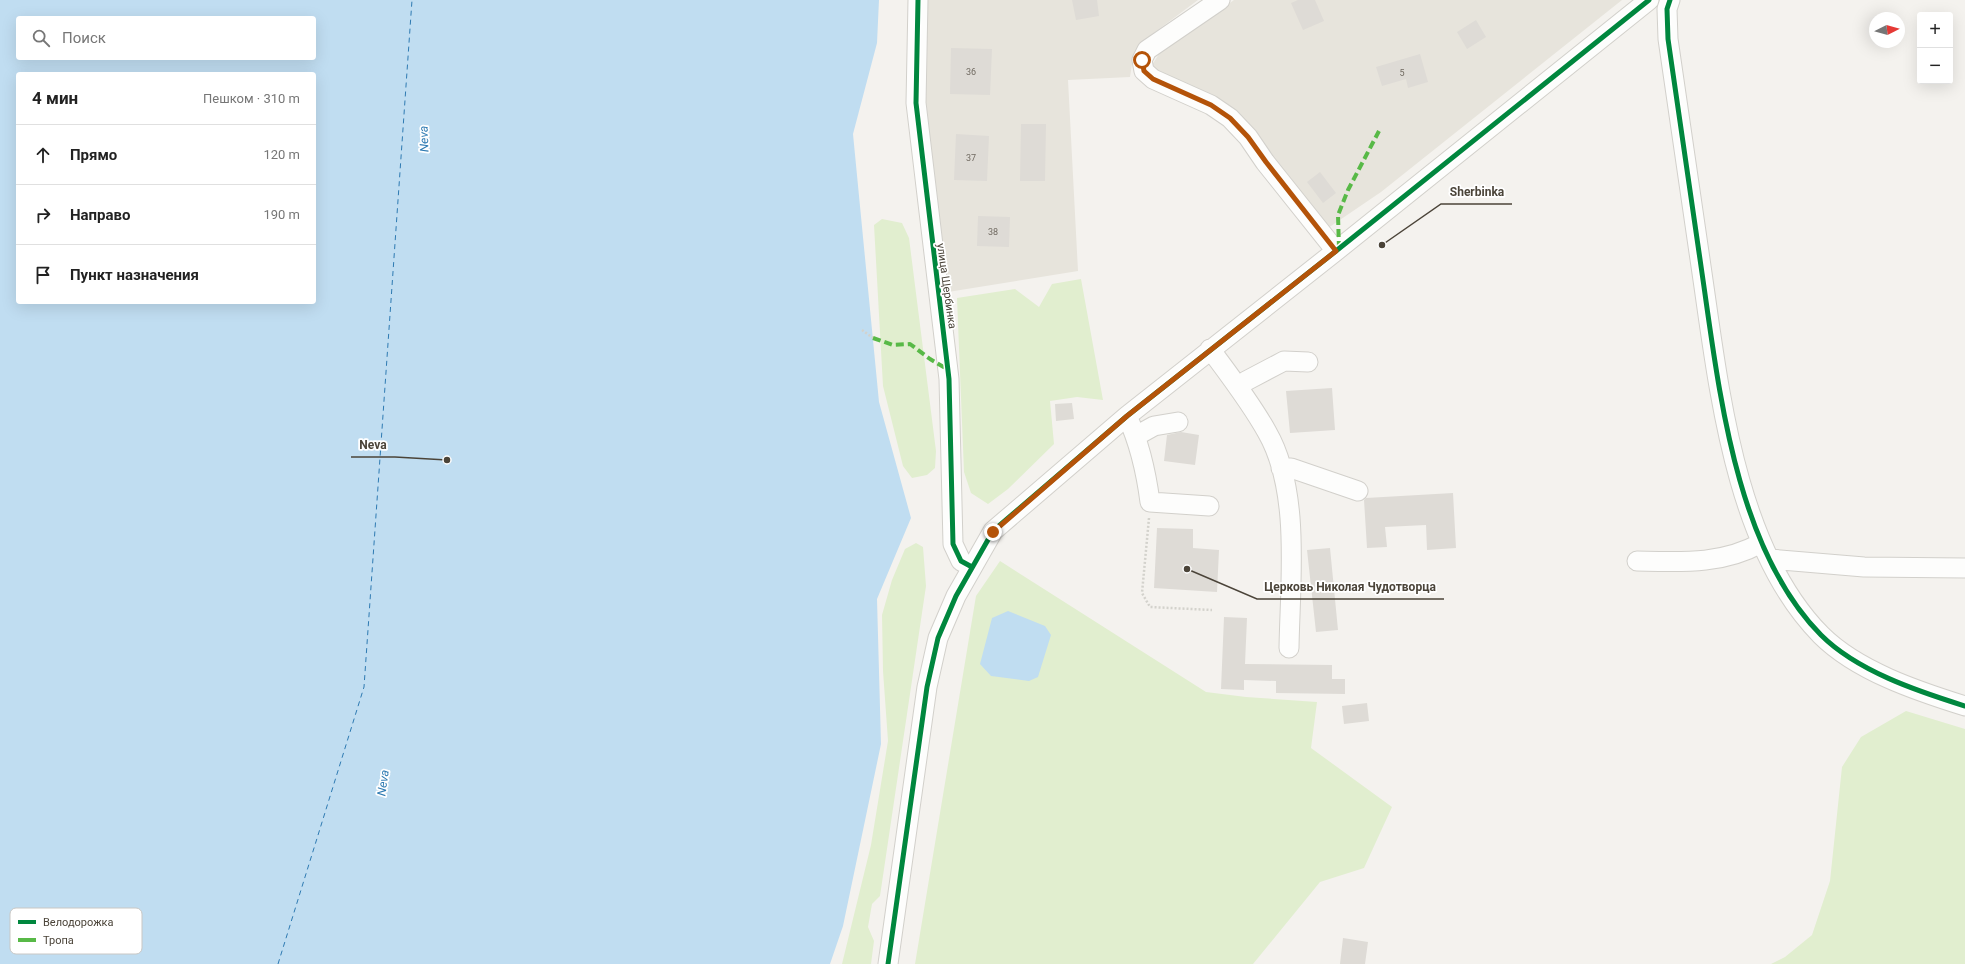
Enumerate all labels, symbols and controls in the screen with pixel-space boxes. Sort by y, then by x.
north arrow [1869,12,1905,48]
map controls [1917,12,1953,84]
button: + [1917,12,1953,48]
search box [16,16,316,60]
icon: search [30,27,52,49]
text: Поиск [62,29,106,47]
button: − [1917,48,1953,84]
route start [1133,51,1151,69]
house number: 36 [966,67,976,77]
house number: 5 [1399,68,1405,78]
text: 4 мин [32,88,78,108]
text: Пешком · 310 m [203,91,300,106]
water label: Neva [417,126,431,152]
icon: ahead [32,144,54,166]
text: Прямо [70,146,117,164]
text: 120 m [263,147,300,162]
house number: 37 [966,153,976,163]
callout: Sherbinka [1441,180,1512,204]
text: Sherbinka [1450,185,1505,199]
icon: right [32,204,54,226]
text: Направо [70,206,131,224]
text: 190 m [263,207,300,222]
house number: 38 [988,227,998,237]
street label: улица Щербинка [934,242,959,330]
icon: arrive [32,264,54,286]
text: Пункт назначения [70,266,199,284]
callout: Neva [351,433,395,457]
text: Neva [359,438,387,452]
route end [984,523,1002,541]
callout: Церковь Николая Чудотворца [1257,575,1444,599]
text: Церковь Николая Чудотворца [1264,580,1436,594]
water label: Neva [374,769,392,797]
legend [10,908,142,954]
text: Велодорожка [43,916,114,929]
text: Тропа [43,934,74,947]

